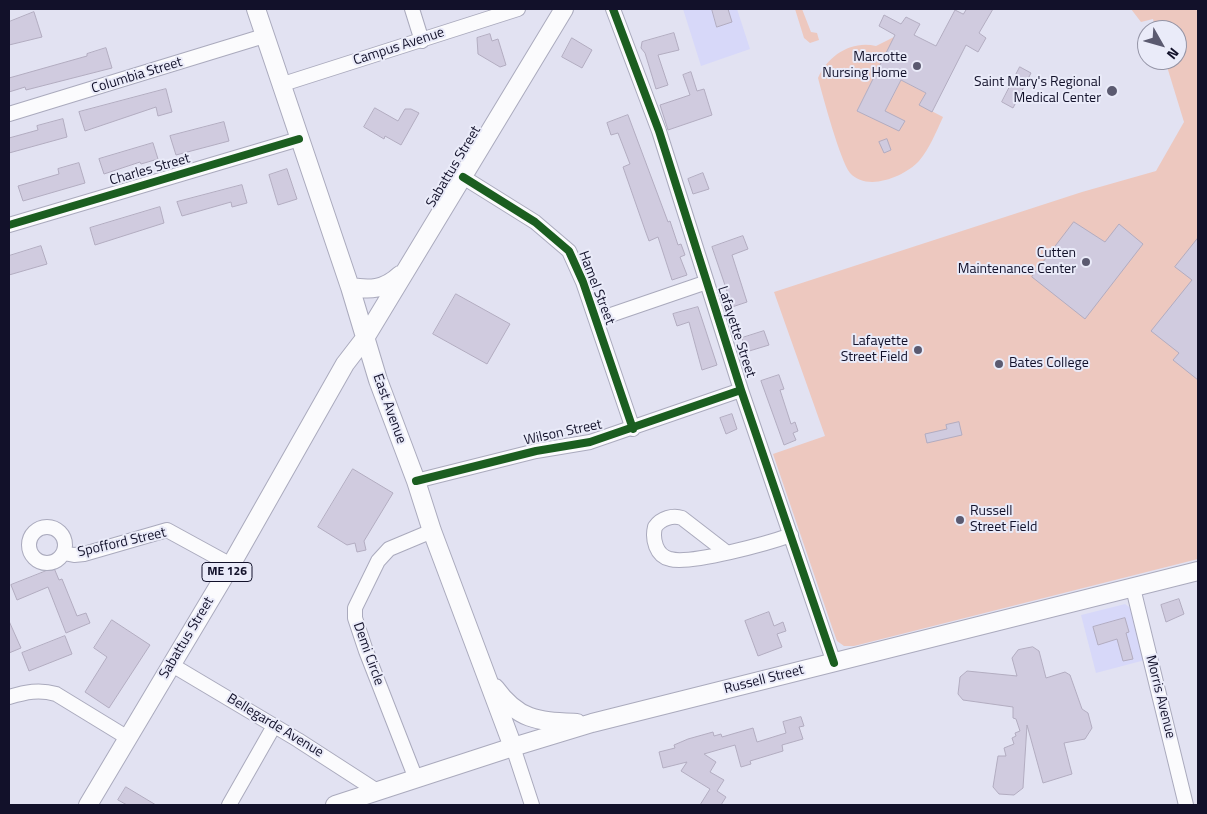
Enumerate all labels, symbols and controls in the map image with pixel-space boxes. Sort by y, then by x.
north arrow [1137,20,1187,70]
street label: Campus Avenue [351,24,447,70]
text: N [1162,44,1185,64]
place label: Marcotte Nursing Home [822,50,907,82]
street label: Columbia Street [90,54,184,98]
marker: Marcotte Nursing Home [911,60,923,72]
place label: Saint Mary's Regional Medical Center [974,75,1101,108]
marker: Saint Mary's Regional Medical Center [1105,84,1119,98]
street label: Sabattus Street [423,123,485,211]
street label: Charles Street [108,150,192,190]
place label: Cutten Maintenance Center [958,246,1076,278]
street label: Hamel Street [574,249,618,327]
marker: Cutten Maintenance Center [1080,256,1092,268]
street label: Lafayette Street [713,284,759,380]
place label: Lafayette Street Field [841,334,908,367]
marker: Lafayette Street Field [912,344,924,356]
place label: Bates College [1009,356,1089,372]
marker: Bates College [993,358,1005,370]
street label: East Avenue [369,372,409,446]
street label: Wilson Street [522,417,604,449]
place label: Russell Street Field [970,504,1037,536]
marker: Russell Street Field [954,514,966,526]
street label: Spofford Street [76,525,168,561]
road number: ME 126 [202,562,252,582]
street label: Sabattus Street [156,594,218,682]
street label: Demi Circle [349,620,387,688]
street label: Morris Avenue [1142,654,1178,740]
street label: Russell Street [722,662,806,698]
street label: Bellegarde Avenue [224,691,326,761]

